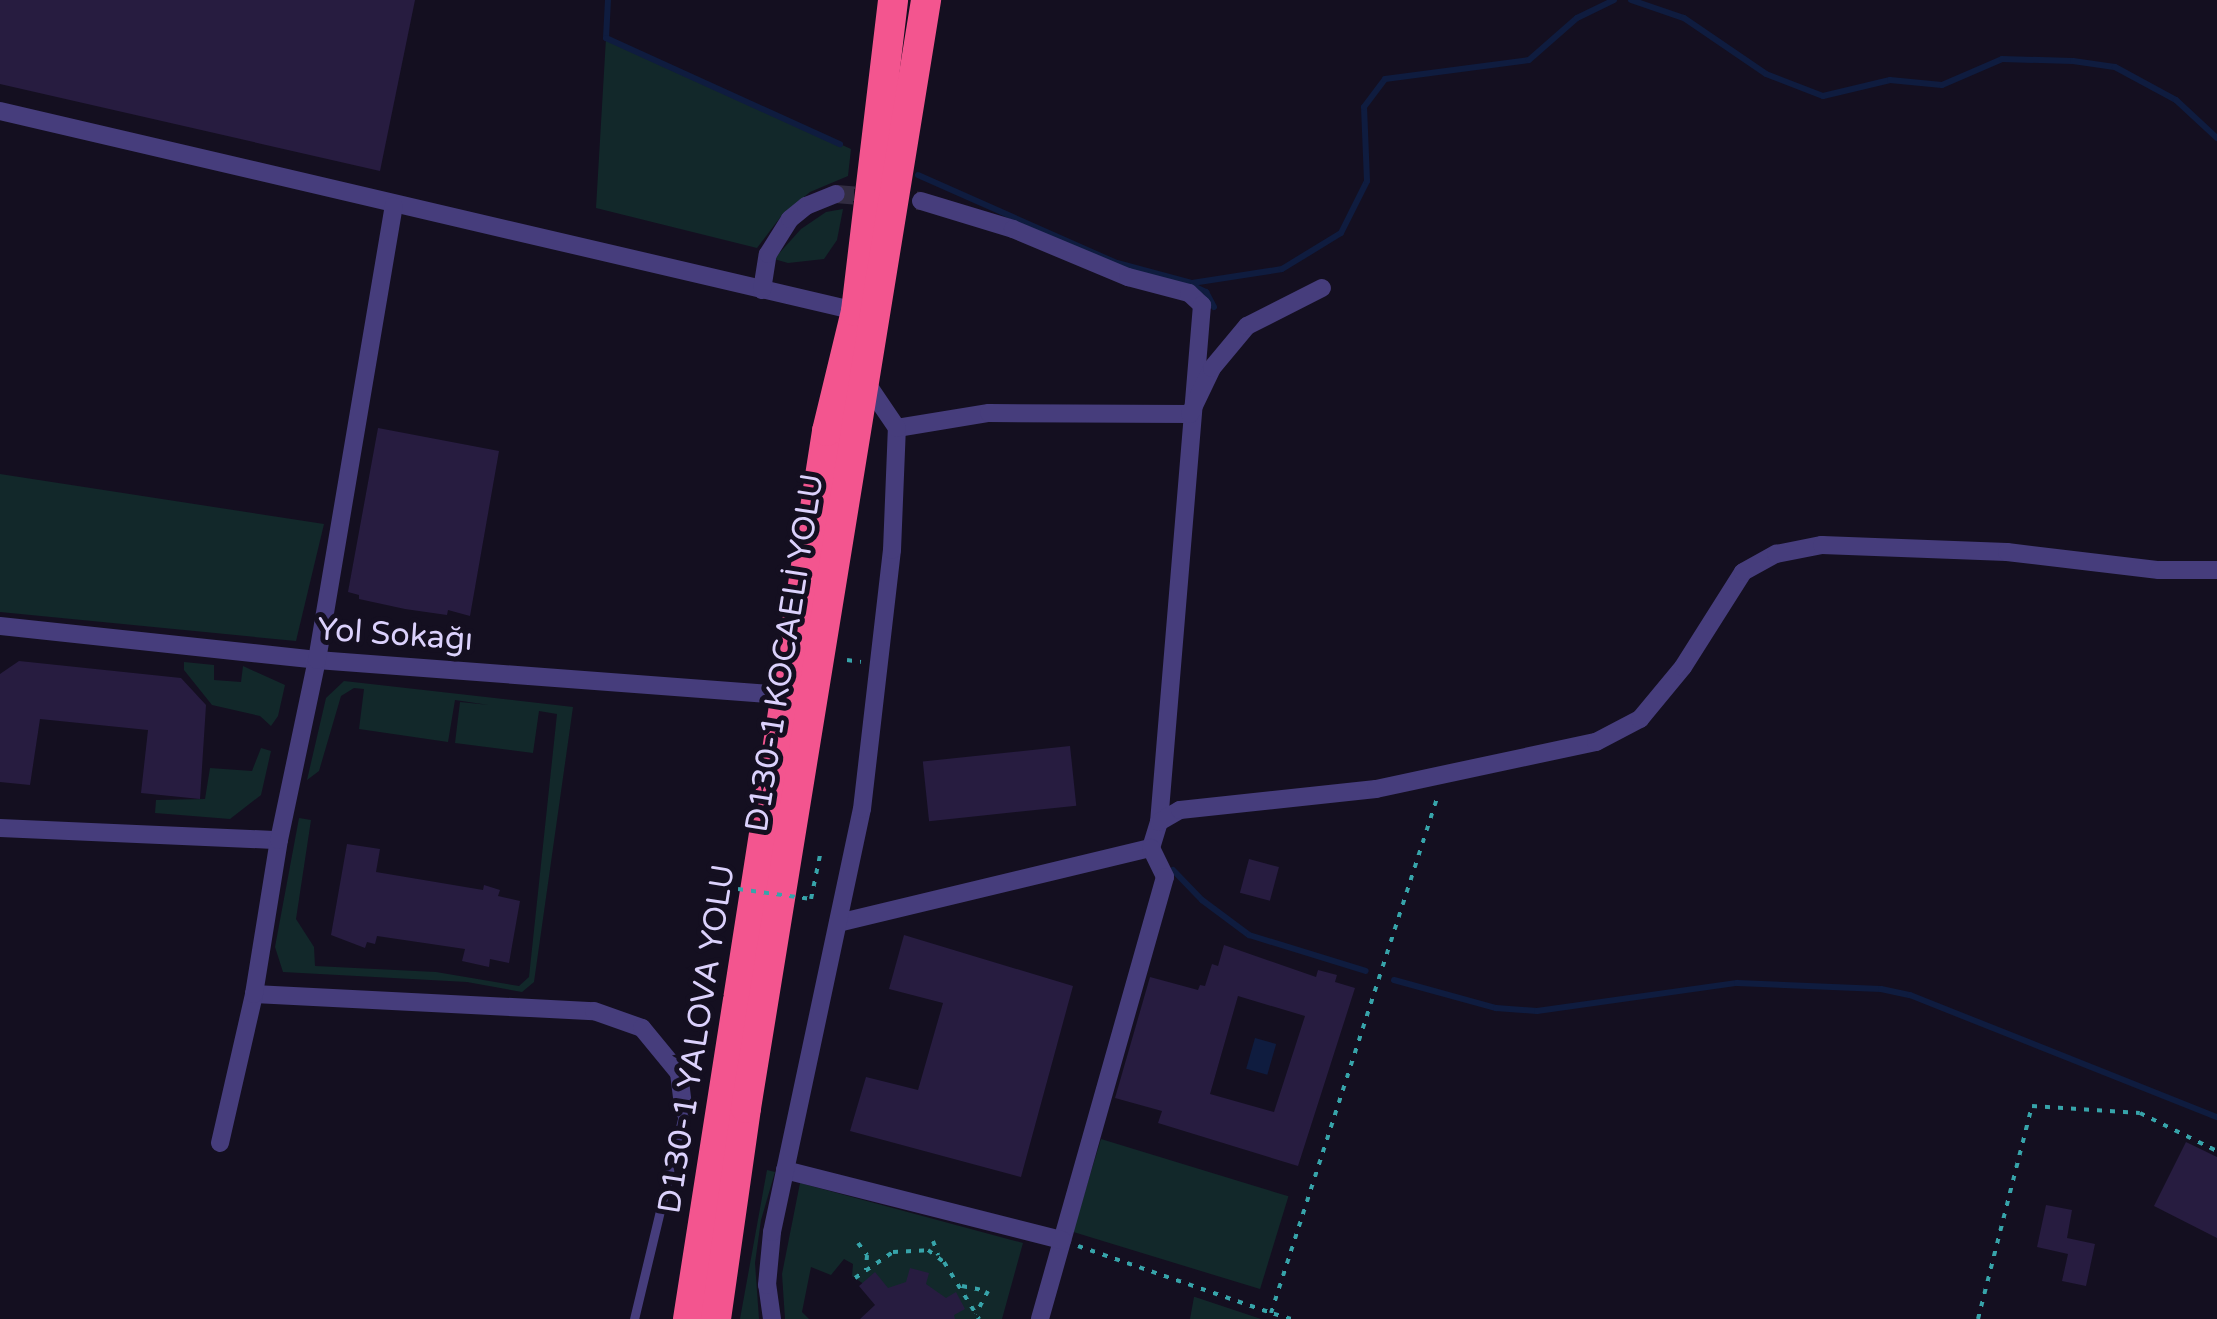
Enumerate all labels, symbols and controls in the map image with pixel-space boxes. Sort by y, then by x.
street label: D130-1 KOCAELİ YOLU [738,471,832,835]
street label: Yol Sokağı [316,610,474,660]
street label: D130-1 YALOVA YOLU [650,862,744,1216]

